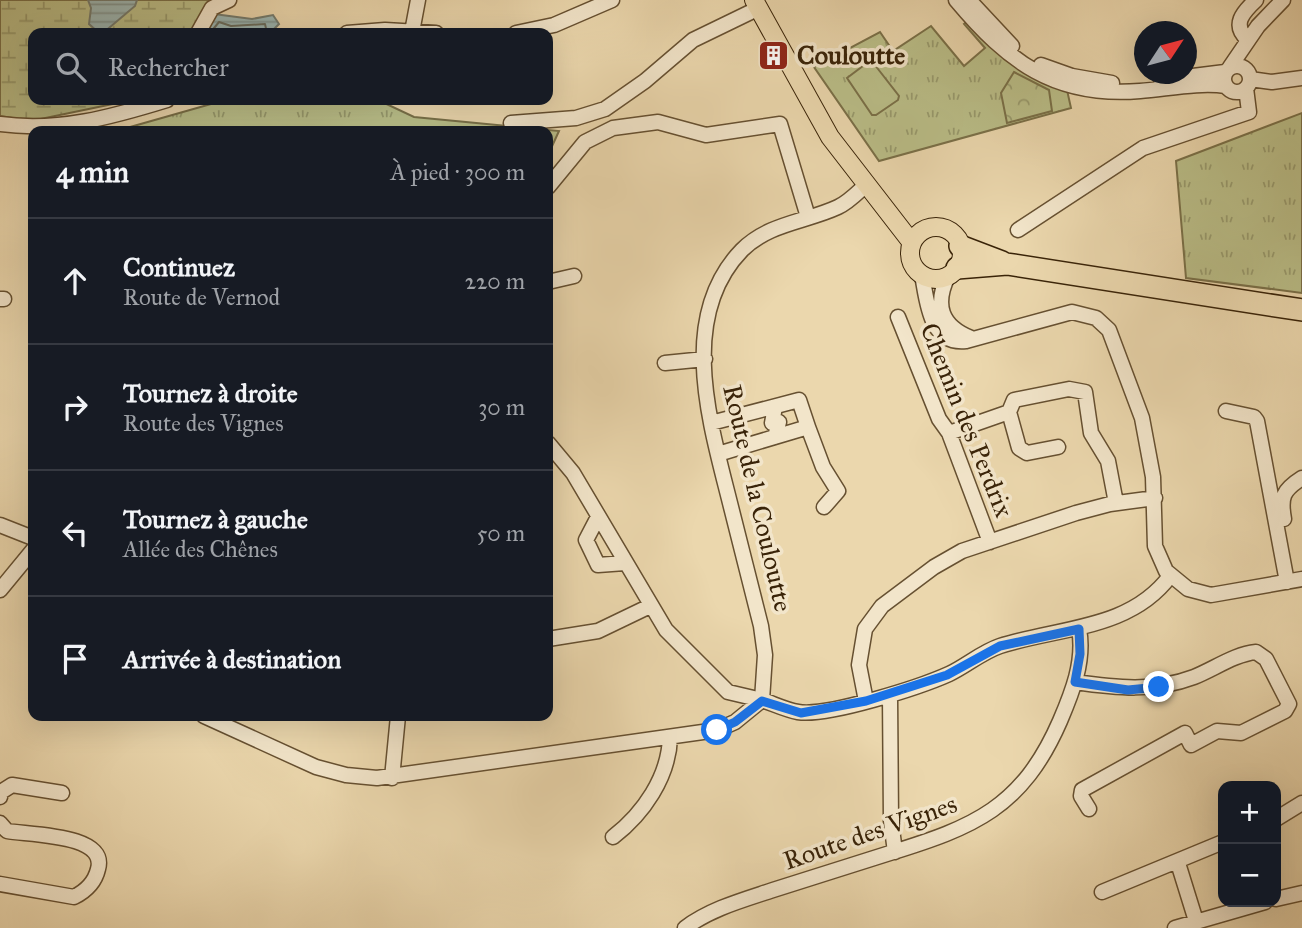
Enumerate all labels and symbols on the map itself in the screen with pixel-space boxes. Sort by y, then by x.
north arrow [1134,21,1197,84]
building icon: Couloutte [757,38,791,72]
place label: Couloutte [797,39,905,71]
street label: Chemin des Perdrix [913,318,1021,522]
street label: Route de la Couloutte [716,381,800,615]
route end [1143,671,1174,702]
route start [701,714,732,745]
street label: Route des Vignes [779,787,961,877]

